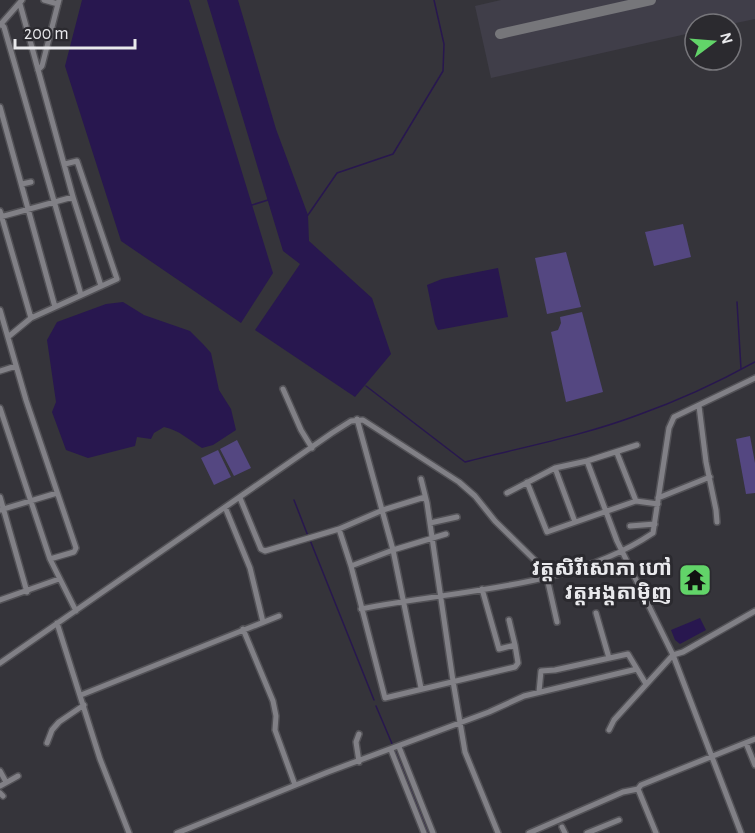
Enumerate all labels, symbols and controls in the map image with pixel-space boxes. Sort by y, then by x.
scale bar [15,12,135,50]
north arrow [683,12,743,72]
text: 200 m [24,25,69,43]
text: N [717,31,736,46]
place label: វត្តសិរីសោភា ហៅ វត្តអង្តតាម៉ិញ [532,556,672,606]
temple icon: វត្តសិរីសោភា ហៅ វត្តអង្តតាម៉ិញ [677,562,713,598]

